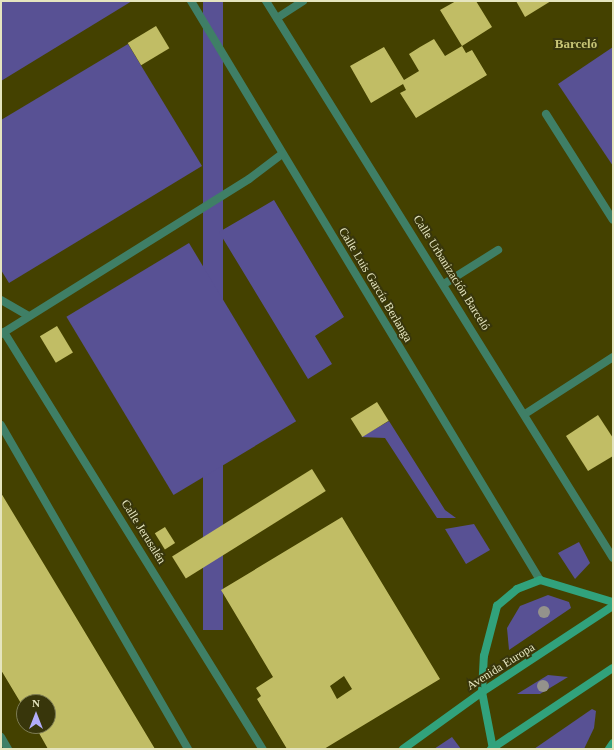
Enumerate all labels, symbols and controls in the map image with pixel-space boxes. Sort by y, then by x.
district label: Barceló [555,36,597,52]
street label: Calle Urbanización Barceló [410,213,492,333]
street label: Calle Luis García Berlanga [335,225,415,345]
street label: Calle Jerusalén [118,497,168,567]
street label: Avenida Europa [464,640,538,694]
north arrow [16,694,56,734]
text: N [32,697,40,709]

